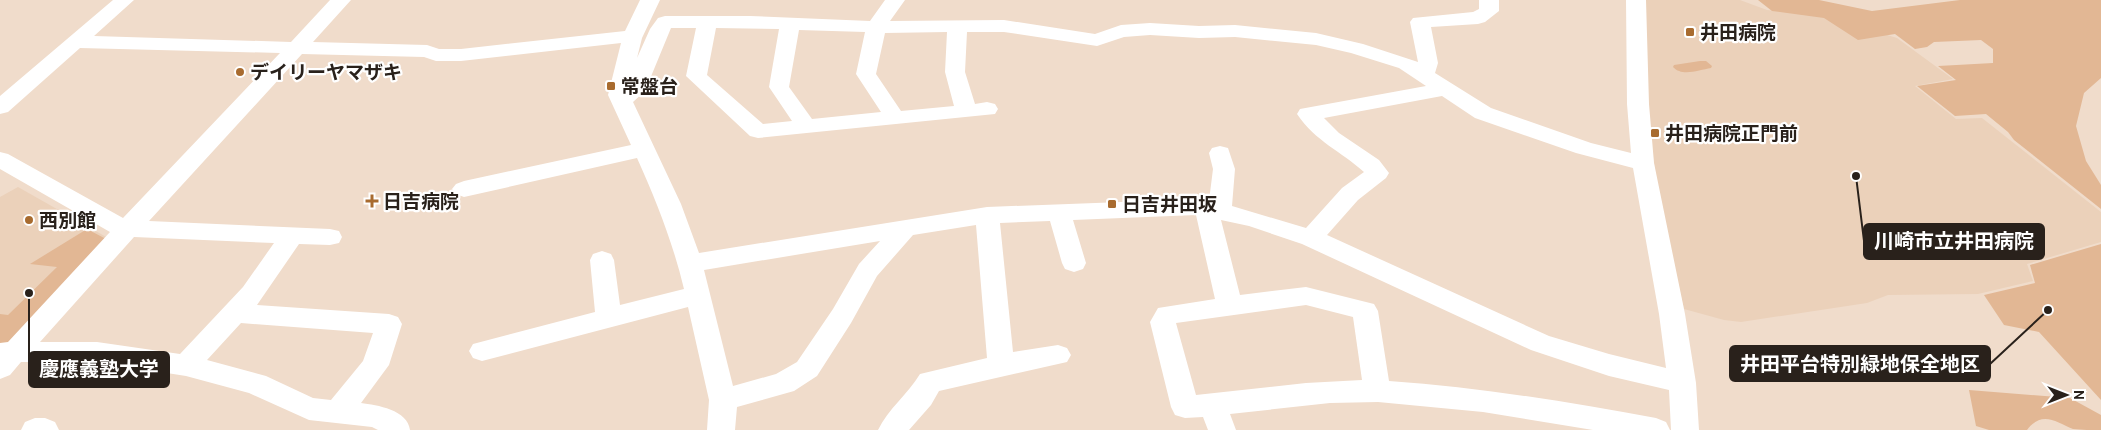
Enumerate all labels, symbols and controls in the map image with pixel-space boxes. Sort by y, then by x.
place label: 井田病院 [1700,21,1776,44]
marker: 井田病院 [1684,26,1696,38]
place label: デイリーヤマザキ [250,61,402,84]
marker: デイリーヤマザキ [234,66,246,78]
place label: 常盤台 [621,75,678,98]
marker: 常盤台 [605,80,617,92]
place label: 井田病院正門前 [1665,122,1798,145]
marker: 井田病院正門前 [1649,127,1661,139]
place label: 日吉病院 [383,190,459,213]
place label: 日吉井田坂 [1122,193,1217,216]
marker: 日吉病院 [365,194,379,208]
marker: 日吉井田坂 [1106,198,1118,210]
place label: 西別館 [39,209,96,232]
marker: 西別館 [23,214,35,226]
callout: 川崎市立井田病院 [1864,224,2044,259]
text: 川崎市立井田病院 [1874,229,2034,253]
callout: 井田平台特別緑地保全地区 [1730,346,1990,381]
callout: 慶應義塾大学 [29,352,169,387]
text: 井田平台特別緑地保全地区 [1740,352,1980,376]
text: 慶應義塾大学 [39,357,159,381]
north arrow [2041,370,2091,420]
text: N [2070,390,2088,400]

